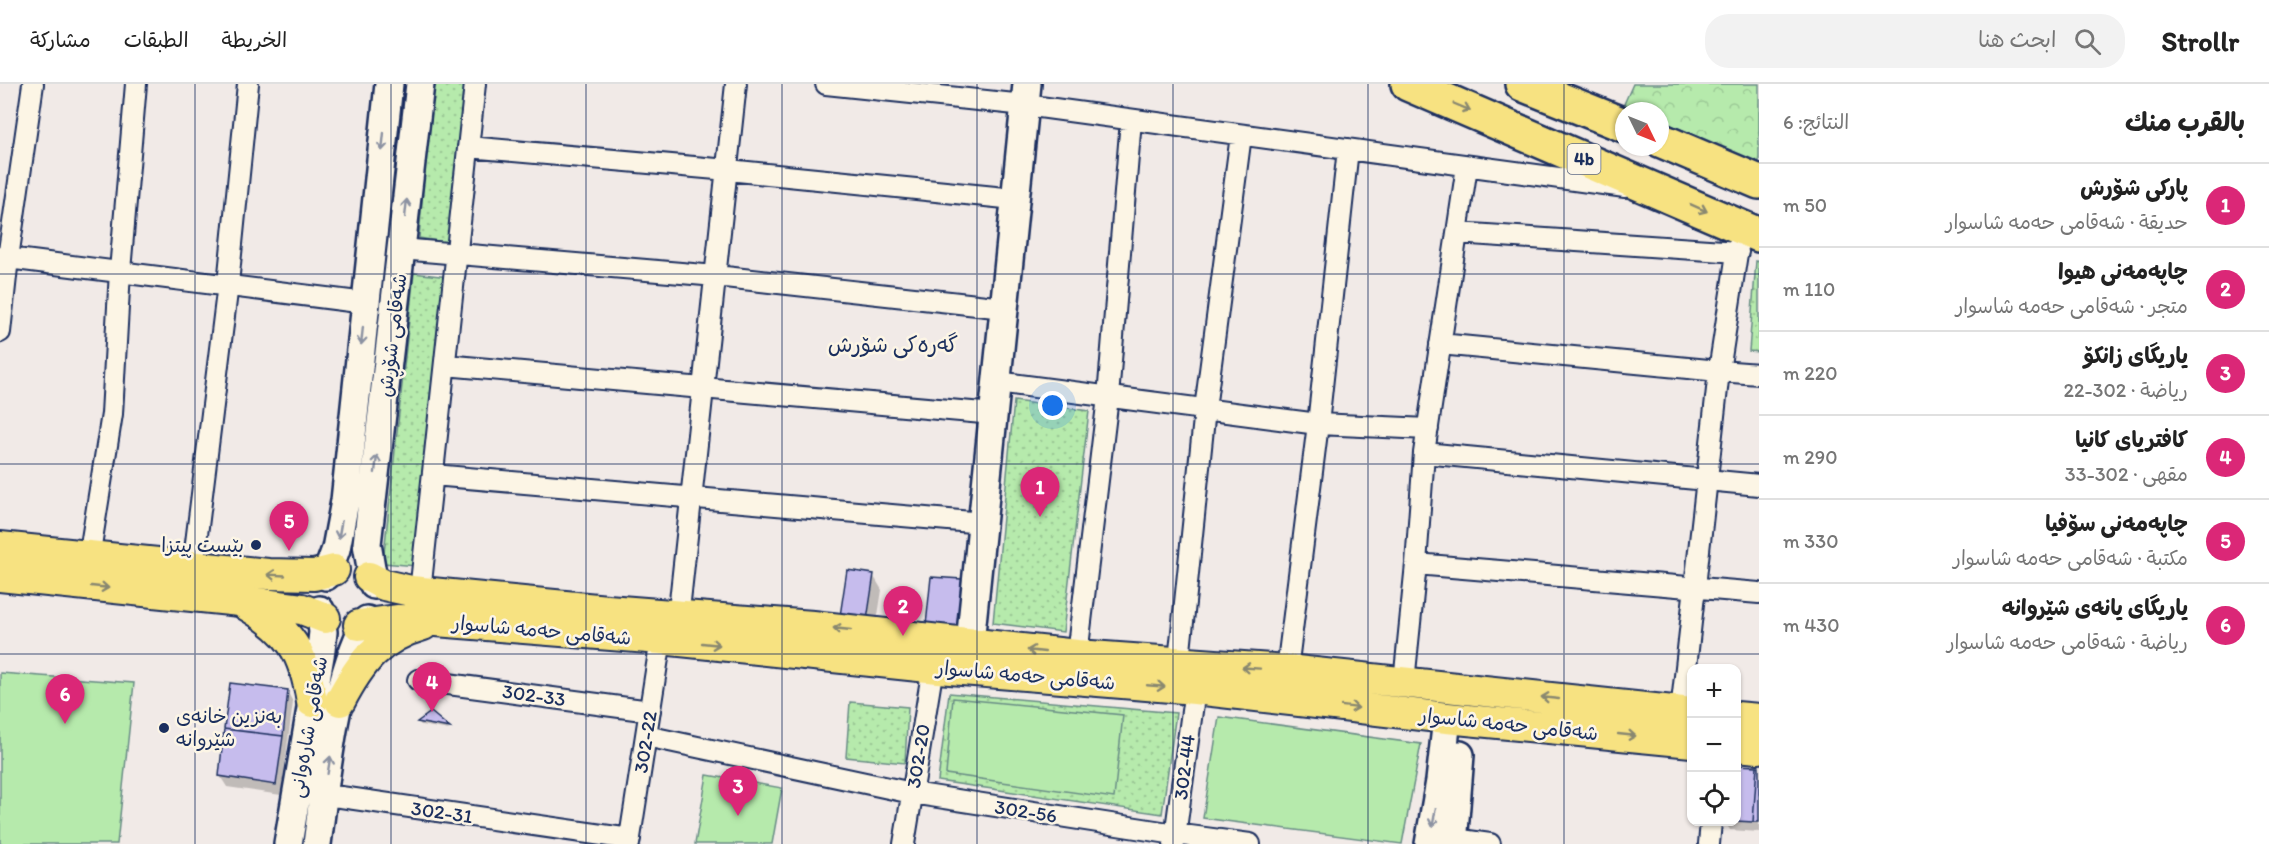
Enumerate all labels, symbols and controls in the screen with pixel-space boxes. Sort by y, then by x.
search box [1705,14,2125,68]
text: Strollr [2161,24,2239,58]
icon: search [2071,25,2104,58]
text: ابحث هنا [1978,26,2056,53]
text: مشاركة [30,27,91,52]
text: الطبقات [124,27,189,52]
text: الخريطة [222,27,287,52]
one-way arrow [1452,102,1471,113]
north arrow [1615,102,1669,156]
text: بالقرب منك [2125,106,2245,138]
text: النتائج: 6 [1783,110,1849,134]
one-way arrow [377,132,388,152]
road number: 4b [1568,144,1600,174]
text: پارکی شۆرش [2080,174,2188,201]
text: 50 m [1783,193,1827,217]
text: 1 [2221,193,2230,217]
one-way arrow [401,199,412,219]
one-way arrow [1690,204,1708,215]
text: حديقة · شەقامی حەمە شاسوار [1946,210,2188,234]
text: چاپەمەنی هیوا [2058,258,2188,285]
street label: شەقامی شۆڕش [372,272,416,399]
text: 110 m [1783,277,1835,301]
text: 2 [2220,277,2231,301]
text: متجر · شەقامی حەمە شاسوار [1956,294,2188,318]
one-way arrow [356,326,367,345]
district label: گەرەکی شۆرش [828,331,958,359]
text: یاریگای زانکۆ [2083,342,2188,369]
text: 220 m [1783,361,1838,385]
text: 3 [2220,361,2231,385]
text: رياضة · 302-22 [2064,378,2188,402]
your location [1038,391,1067,420]
text: کافتریای کانیا [2075,426,2188,453]
text: 290 m [1783,445,1838,469]
text: 4 [2219,445,2232,469]
one-way arrow [371,455,382,475]
text: مقهى · 302-33 [2065,462,2188,486]
pin: 1 [1020,468,1060,517]
pin: 5 [270,502,308,551]
text: چاپەمەنی سۆفیا [2045,510,2188,537]
one-way arrow [334,519,345,539]
text: 330 m [1783,529,1838,553]
text: 5 [2220,529,2231,553]
place label: بێست پیتزا [161,533,244,558]
marker: بێست پیتزا [249,538,263,552]
text: مكتبة · شەقامی حەمە شاسوار [1953,546,2188,570]
one-way arrow [267,569,287,580]
one-way arrow [89,582,109,593]
pin: 2 [884,586,922,636]
text: یاریگای یانەی شێروانە [2002,594,2188,621]
street label: شەقامی حەمە شاسوار [450,610,632,651]
text: 430 m [1783,613,1840,637]
text: 6 [2220,613,2231,637]
one-way arrow [833,623,853,634]
text: رياضة · شەقامی حەمە شاسوار [1947,630,2188,654]
one-way arrow [700,639,720,650]
one-way arrow [1027,645,1046,656]
street label: شەقامی شارەوانی [284,654,333,800]
street label: شەقامی حەمە شاسوار [934,655,1116,696]
pin: 4 [412,662,452,712]
one-way arrow [1242,662,1262,673]
map controls [1687,664,1741,826]
button: + [1687,664,1741,718]
pin: 6 [46,674,84,724]
street label: 302-33 [501,679,567,711]
one-way arrow [1145,681,1165,692]
one-way arrow [1540,692,1560,703]
one-way arrow [1339,702,1359,713]
street label: شەقامی حەمە شاسوار [1416,702,1599,746]
place label: بەنزین خانەی شێروانە [176,704,282,751]
street label: 302-22 [628,709,662,775]
button: − [1687,718,1741,772]
marker: بەنزین خانەی شێروانە [157,721,171,735]
street label: 302-20 [901,722,935,790]
one-way arrow [1617,730,1637,741]
street label: 302-44 [1168,733,1200,801]
one-way arrow [323,756,334,776]
pin: 3 [718,766,758,816]
button: locate [1687,772,1741,826]
street label: 302-56 [993,794,1059,828]
street label: 302-31 [410,796,474,828]
one-way arrow [1428,807,1439,827]

